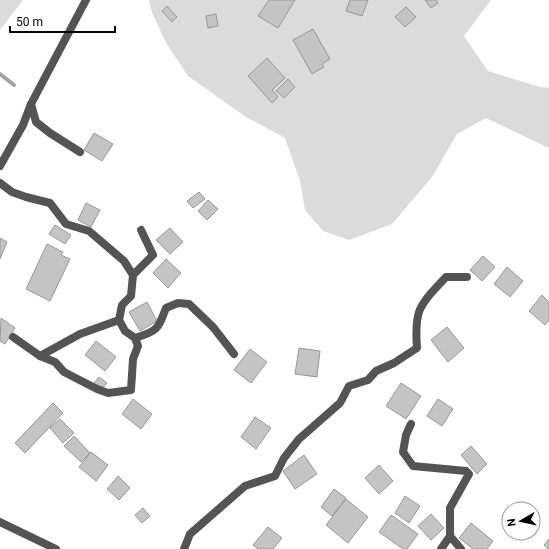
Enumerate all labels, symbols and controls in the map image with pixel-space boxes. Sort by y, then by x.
scale bar [10,8,115,34]
text: 50 m [16,15,43,29]
north arrow [501,501,541,541]
text: N [505,517,519,527]

